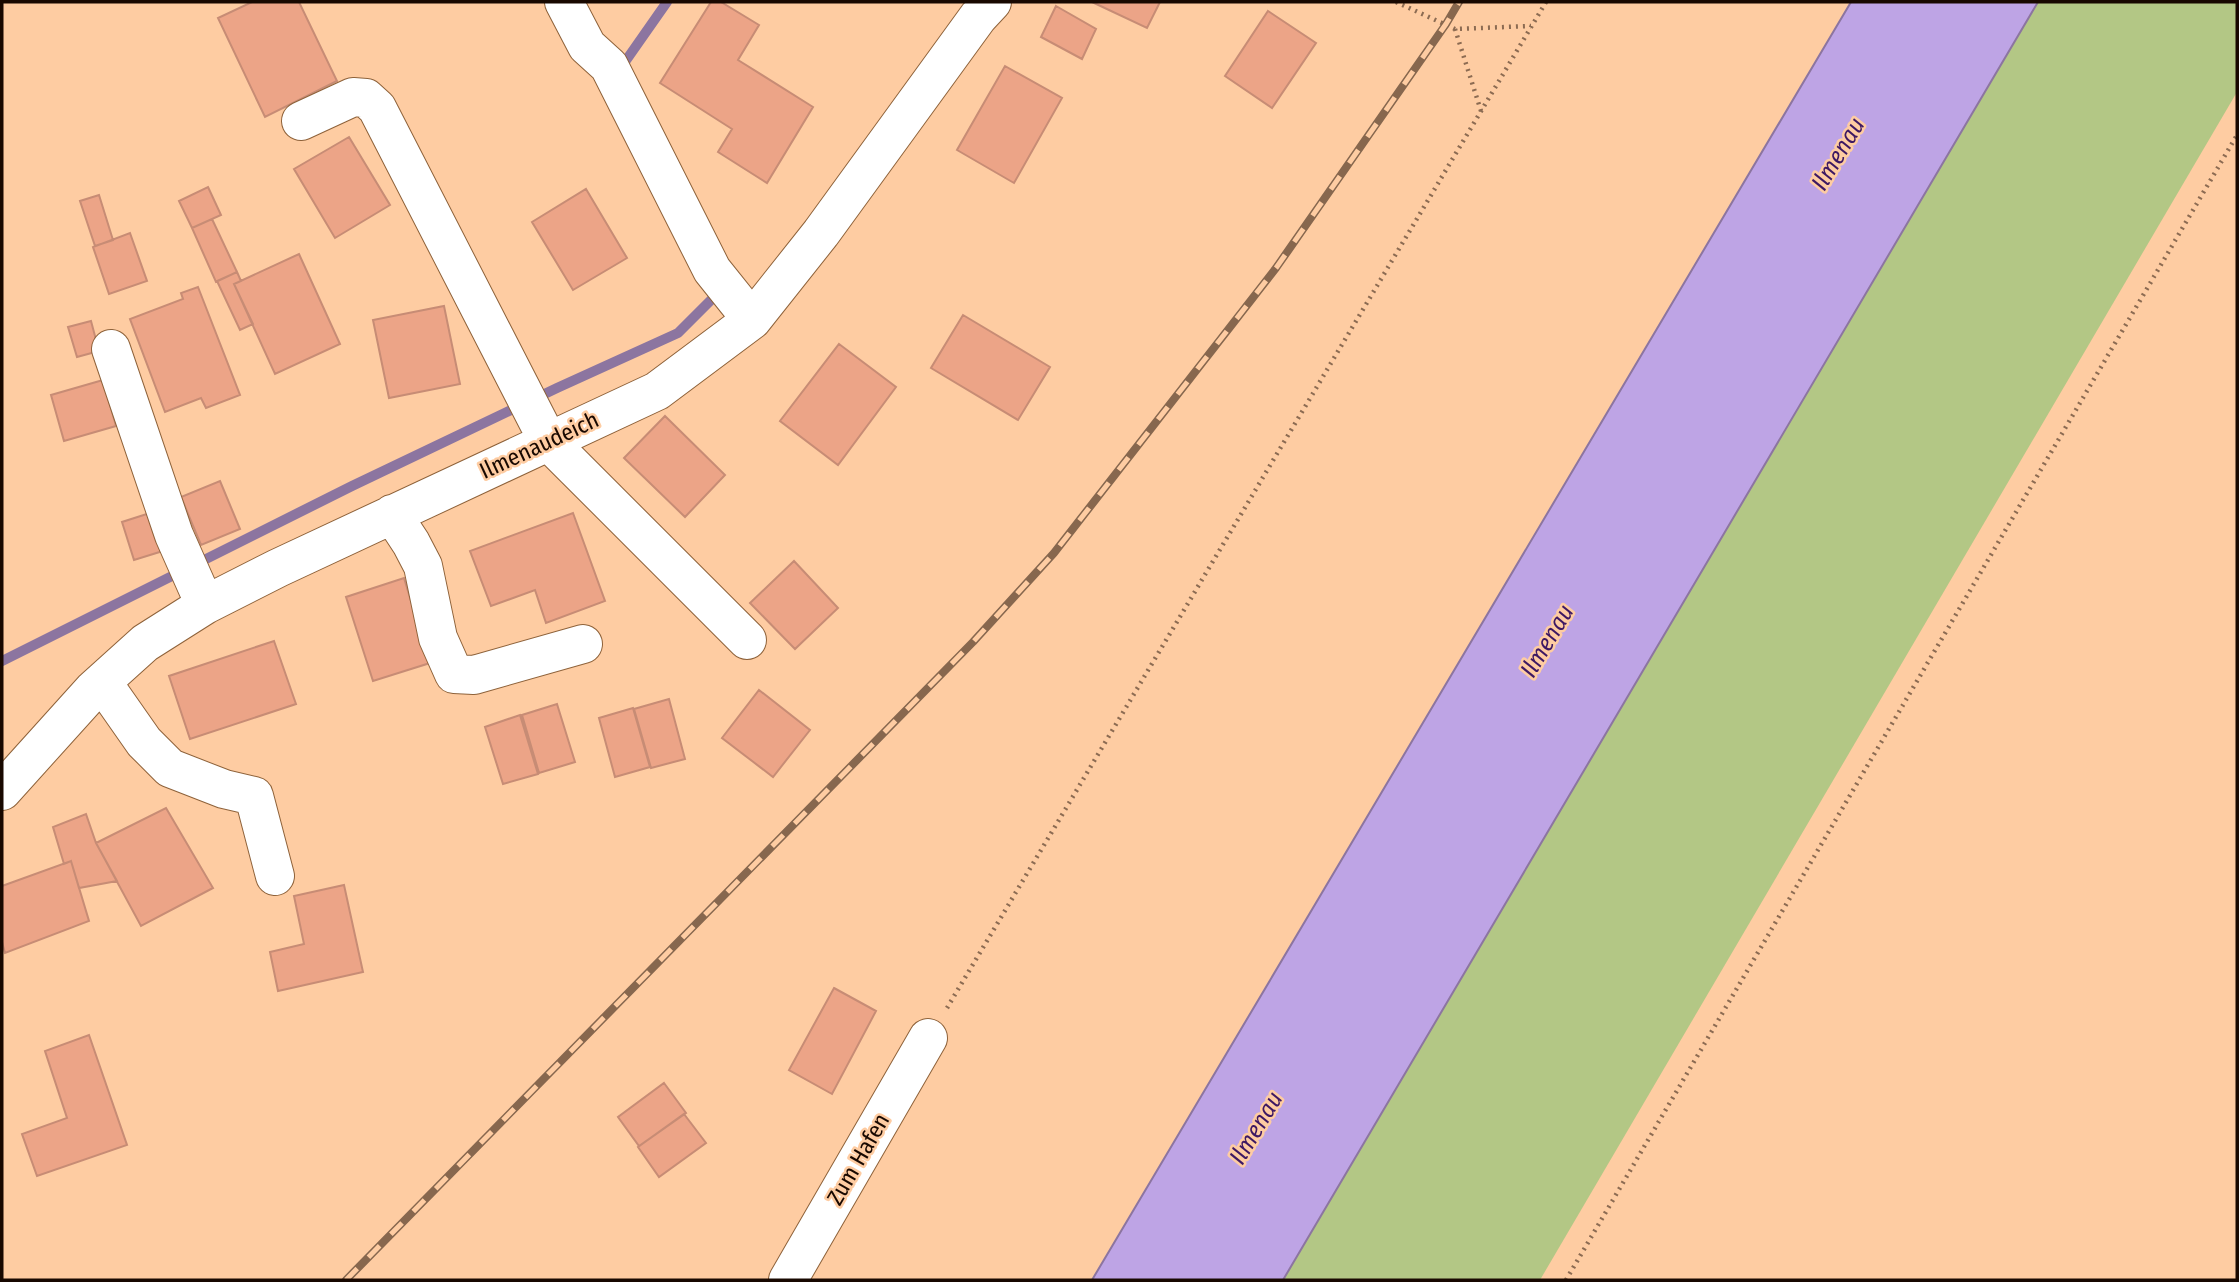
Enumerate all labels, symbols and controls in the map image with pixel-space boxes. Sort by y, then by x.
water label: Ilmenau [1805,113,1871,195]
street label: Ilmenaudeich [475,405,603,485]
water label: Ilmenau [1514,600,1580,682]
water label: Ilmenau [1223,1087,1289,1169]
street label: Zum Hafen [821,1108,895,1210]

